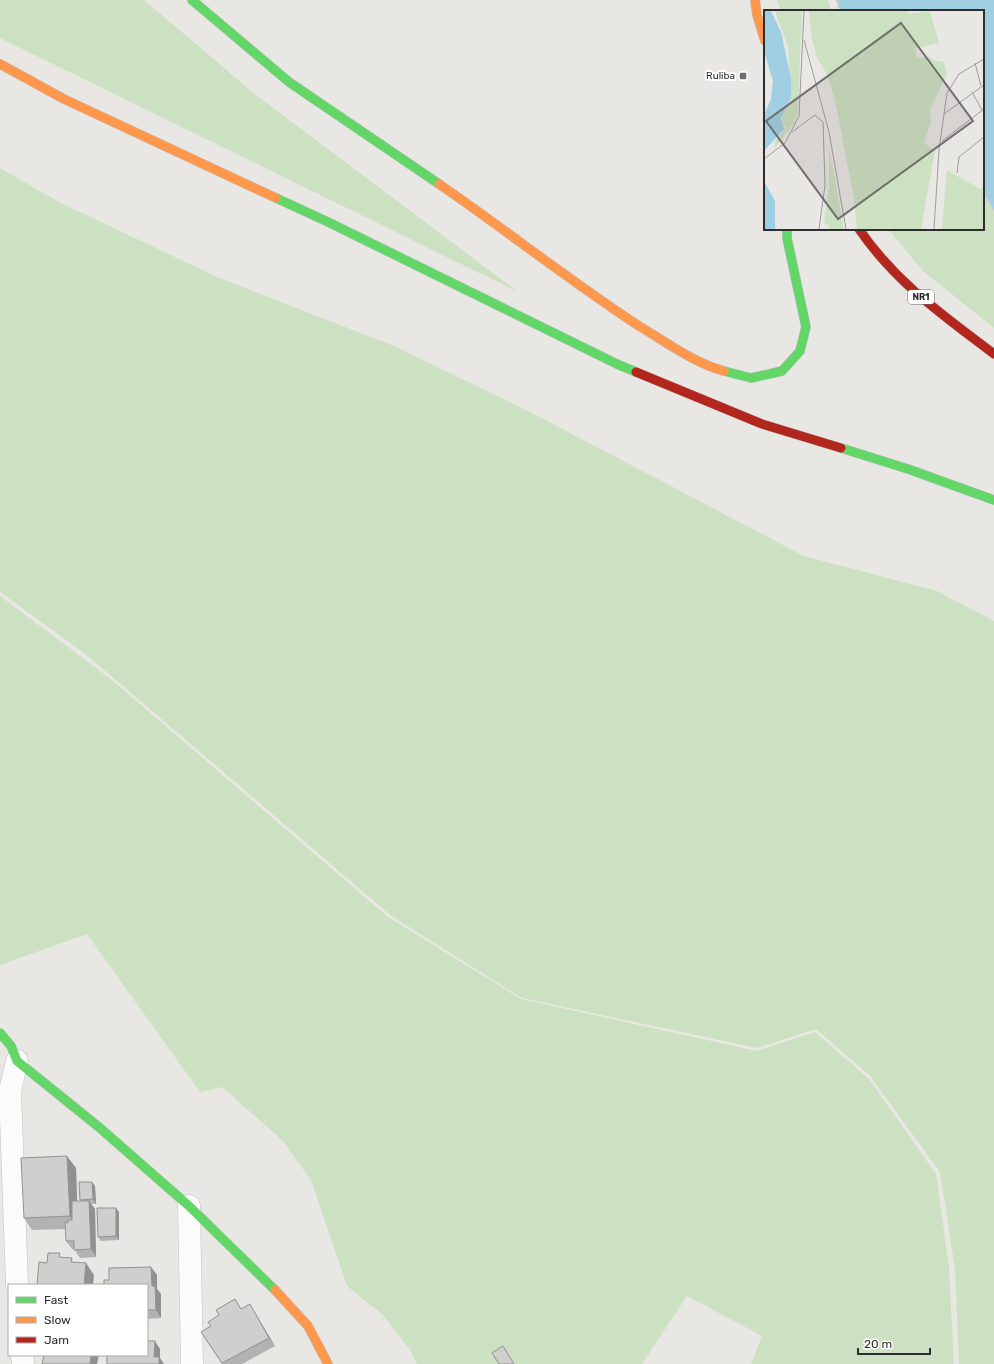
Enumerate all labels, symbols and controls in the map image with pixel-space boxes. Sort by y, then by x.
inset map [764,10,984,230]
place label: Ruliba [706,70,735,82]
marker: Ruliba [738,71,748,81]
road number: NR1 [908,290,934,304]
legend [8,1284,148,1356]
text: Fast [44,1293,68,1307]
text: Slow [44,1313,71,1327]
scale bar [858,1330,930,1356]
text: Jam [44,1333,69,1347]
text: 20 m [864,1337,892,1351]

